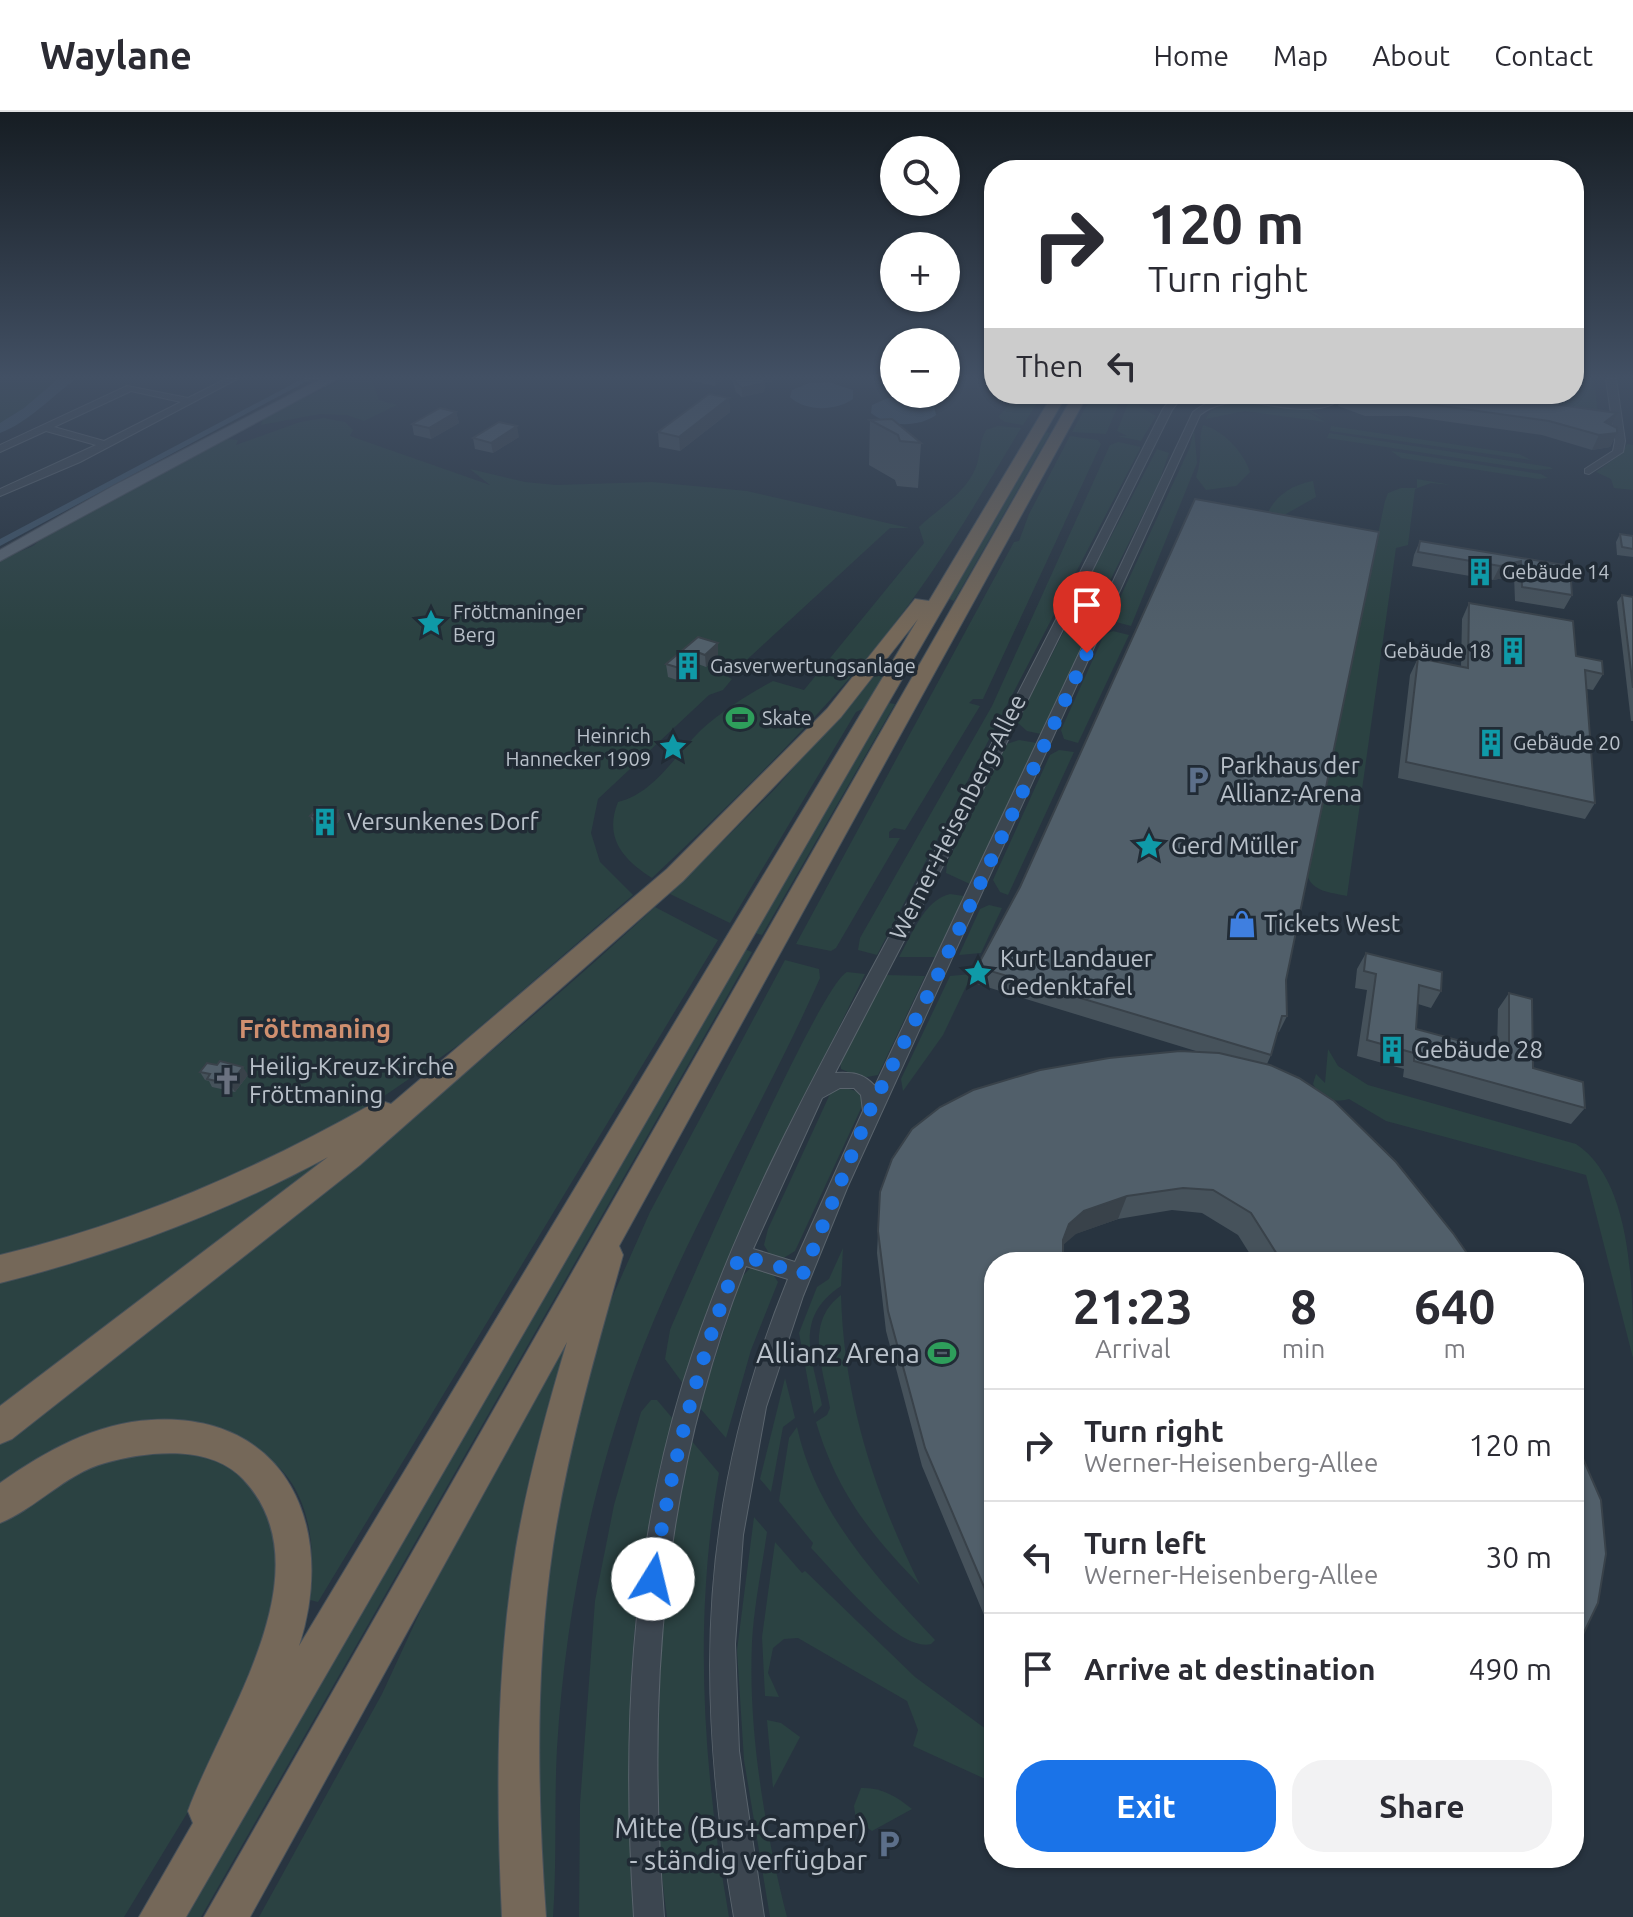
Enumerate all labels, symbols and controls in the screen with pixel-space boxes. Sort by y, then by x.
text: Waylane [40,34,192,76]
text: Home [1154,40,1229,71]
text: Map [1273,40,1328,71]
text: About [1372,40,1450,71]
text: Contact [1494,40,1593,71]
map controls [880,136,960,408]
button: search [880,136,960,216]
icon: right [1016,192,1120,296]
text: 120 m [1148,192,1304,255]
button: + [880,232,960,312]
text: Turn right [1148,258,1308,299]
button: − [880,328,960,408]
icon: left [1100,344,1144,388]
text: Then [1016,349,1084,383]
building icon: Gebäude 14 [1465,557,1495,587]
place label: Gebäude 14 [1502,560,1610,583]
pin [1053,571,1121,653]
icon: arrive [1065,583,1109,627]
place label: Fröttmaninger Berg [453,600,584,646]
place icon: Fröttmaninger Berg [416,608,446,638]
building icon: Gebäude 18 [1498,636,1528,666]
place label: Gebäude 18 [1383,639,1491,662]
building icon: Gasverwertungsanlage [673,651,703,681]
place label: Gasverwertungsanlage [710,654,916,677]
street label: Werner-Heisenberg-Allee [884,690,1031,944]
sports icon: Skate [725,703,755,733]
place label: Skate [762,706,812,729]
place label: Heinrich Hannecker 1909 [506,724,651,770]
building icon: Gebäude 20 [1476,728,1506,758]
place label: Gebäude 20 [1513,731,1621,754]
place icon: Heinrich Hannecker 1909 [658,732,688,762]
place label: Parkhaus der Allianz-Arena [1220,752,1362,807]
parking icon: Parkhaus der Allianz-Arena [1183,765,1213,795]
building icon: Versunkenes Dorf [310,807,340,837]
place label: Versunkenes Dorf [347,808,539,835]
place icon: Gerd Müller [1134,831,1164,861]
place label: Gerd Müller [1171,832,1298,859]
shop icon: Tickets West [1227,909,1257,939]
place label: Tickets West [1264,910,1401,937]
place label: Kurt Landauer Gedenktafel [1000,945,1153,1000]
place icon: Kurt Landauer Gedenktafel [963,958,993,988]
district label: Fröttmaning [239,1014,391,1043]
building icon: Gebäude 28 [1377,1035,1407,1065]
place label: Gebäude 28 [1414,1036,1543,1063]
place label: Heilig-Kreuz-Kirche Fröttmaning [249,1053,454,1108]
church icon: Heilig-Kreuz-Kirche Fröttmaning [212,1066,242,1096]
text: 21:23 [1073,1279,1193,1333]
text: 8 [1290,1279,1317,1333]
text: 640 [1414,1279,1495,1333]
text: Arrival [1095,1334,1171,1363]
text: min [1282,1334,1325,1363]
text: m [1443,1334,1466,1363]
place label: Allianz Arena [756,1337,920,1368]
sports icon: Allianz Arena [927,1338,957,1368]
text: Turn right [1084,1414,1224,1448]
icon: right [1016,1423,1060,1467]
text: 120 m [1468,1428,1552,1462]
text: Werner-Heisenberg-Allee [1084,1448,1378,1477]
text: Turn left [1084,1526,1206,1560]
icon: left [1016,1535,1060,1579]
position arrow [611,1537,695,1621]
text: 30 m [1485,1540,1552,1574]
text: Werner-Heisenberg-Allee [1084,1560,1378,1589]
icon: arrive [1016,1647,1060,1691]
text: Arrive at destination [1084,1652,1376,1686]
text: 490 m [1468,1652,1552,1686]
button: Exit [1016,1760,1276,1852]
button: Share [1292,1760,1552,1852]
place label: Mitte (Bus+Camper) - ständig verfügbar [614,1812,867,1875]
parking icon: Mitte (Bus+Camper) - ständig verfügbar [874,1829,904,1859]

